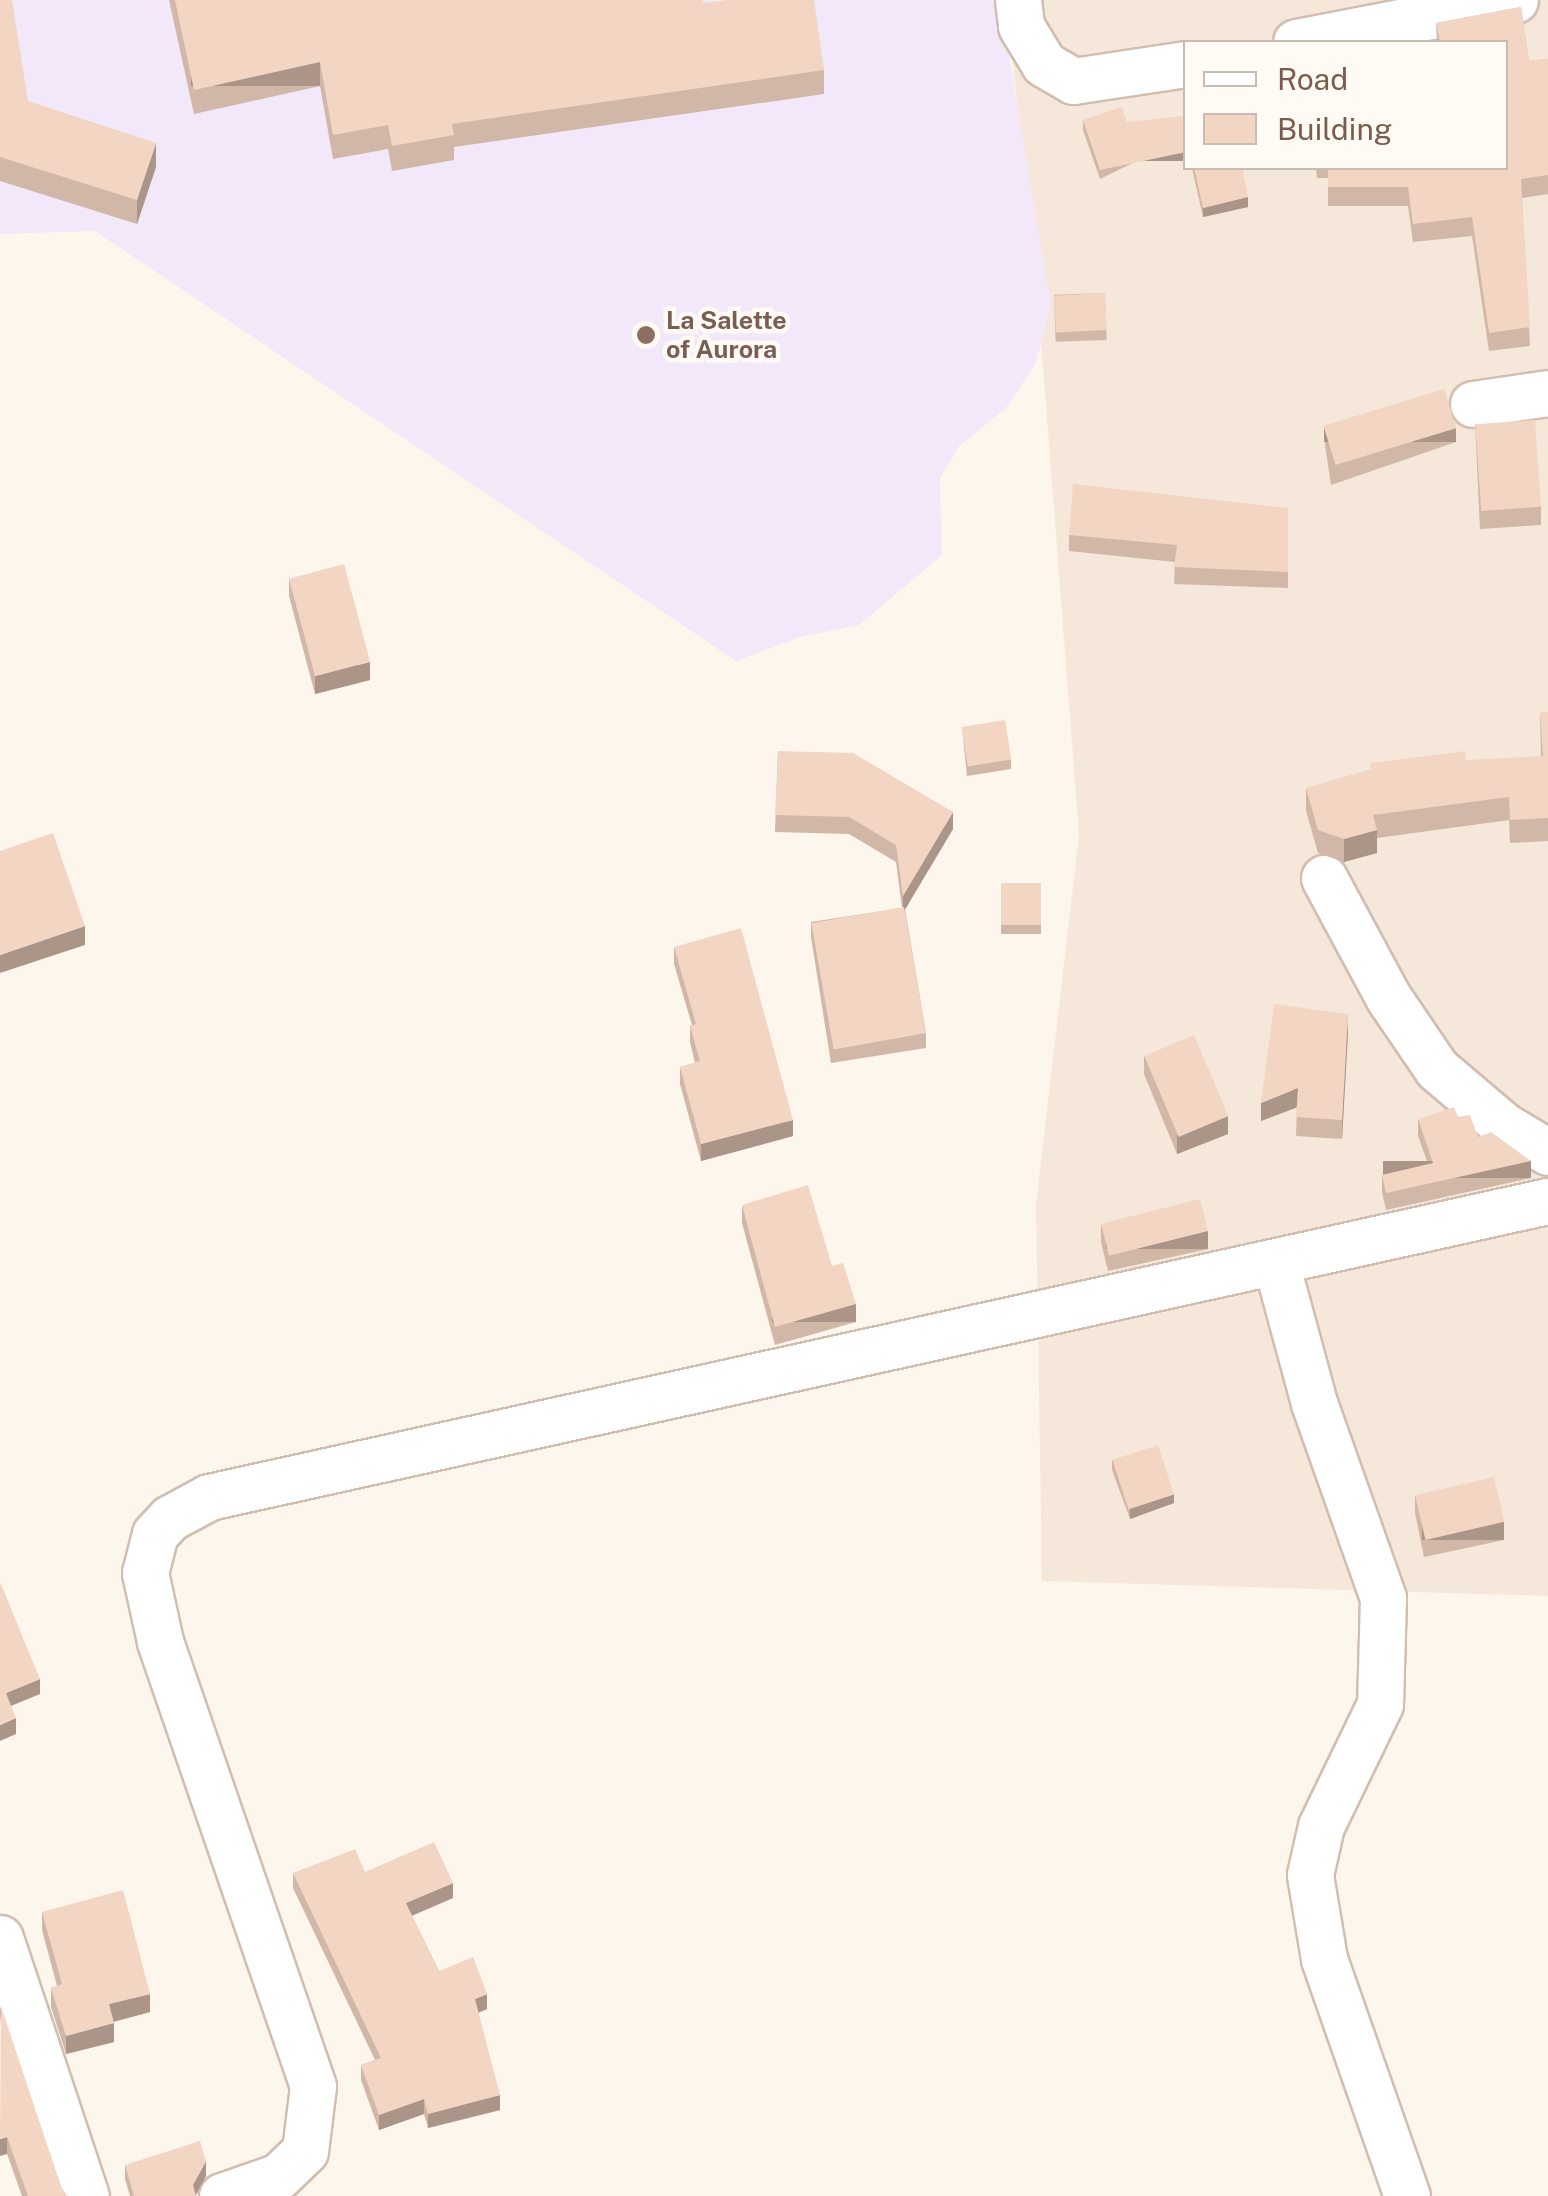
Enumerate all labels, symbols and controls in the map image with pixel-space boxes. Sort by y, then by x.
legend [1183,40,1508,170]
text: Road [1277,61,1348,97]
text: Building [1277,111,1392,147]
place label: La Salette of Aurora [666,306,787,365]
marker: La Salette of Aurora [635,324,657,346]

